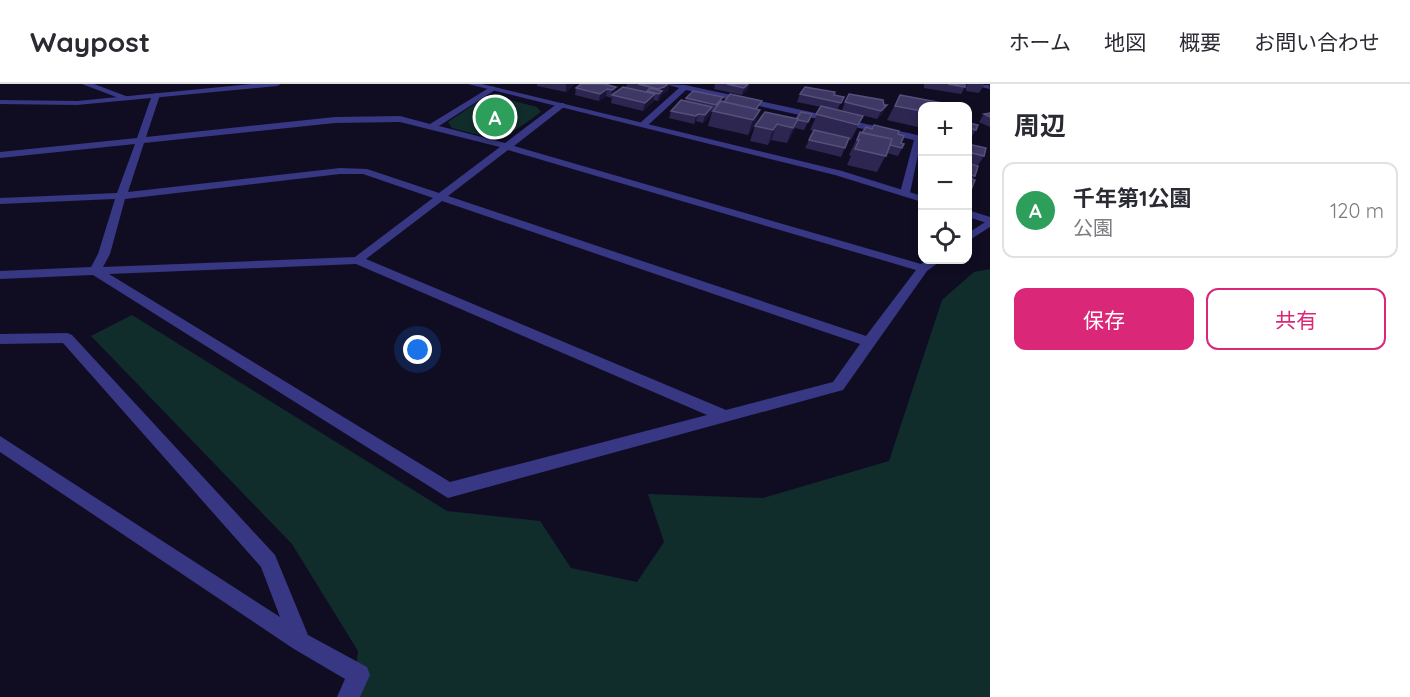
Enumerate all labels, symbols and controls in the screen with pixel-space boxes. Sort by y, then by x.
text: Waypost [30,24,150,59]
text: ホーム [1009,29,1071,55]
text: 地図 [1104,29,1146,55]
text: 概要 [1179,29,1221,55]
text: お問い合わせ [1254,29,1380,55]
pin: A [476,94,514,140]
map controls [918,102,972,264]
button: + [918,102,972,156]
text: 周辺 [1014,109,1066,142]
button: − [918,156,972,210]
text: 千年第1公園 [1073,184,1192,212]
text: A [1029,198,1042,223]
text: 120 m [1330,198,1384,223]
button: locate [918,210,972,264]
text: 公園 [1073,215,1113,240]
button: 保存 [1014,288,1194,350]
button: 共有 [1206,288,1386,350]
your location [403,335,432,364]

